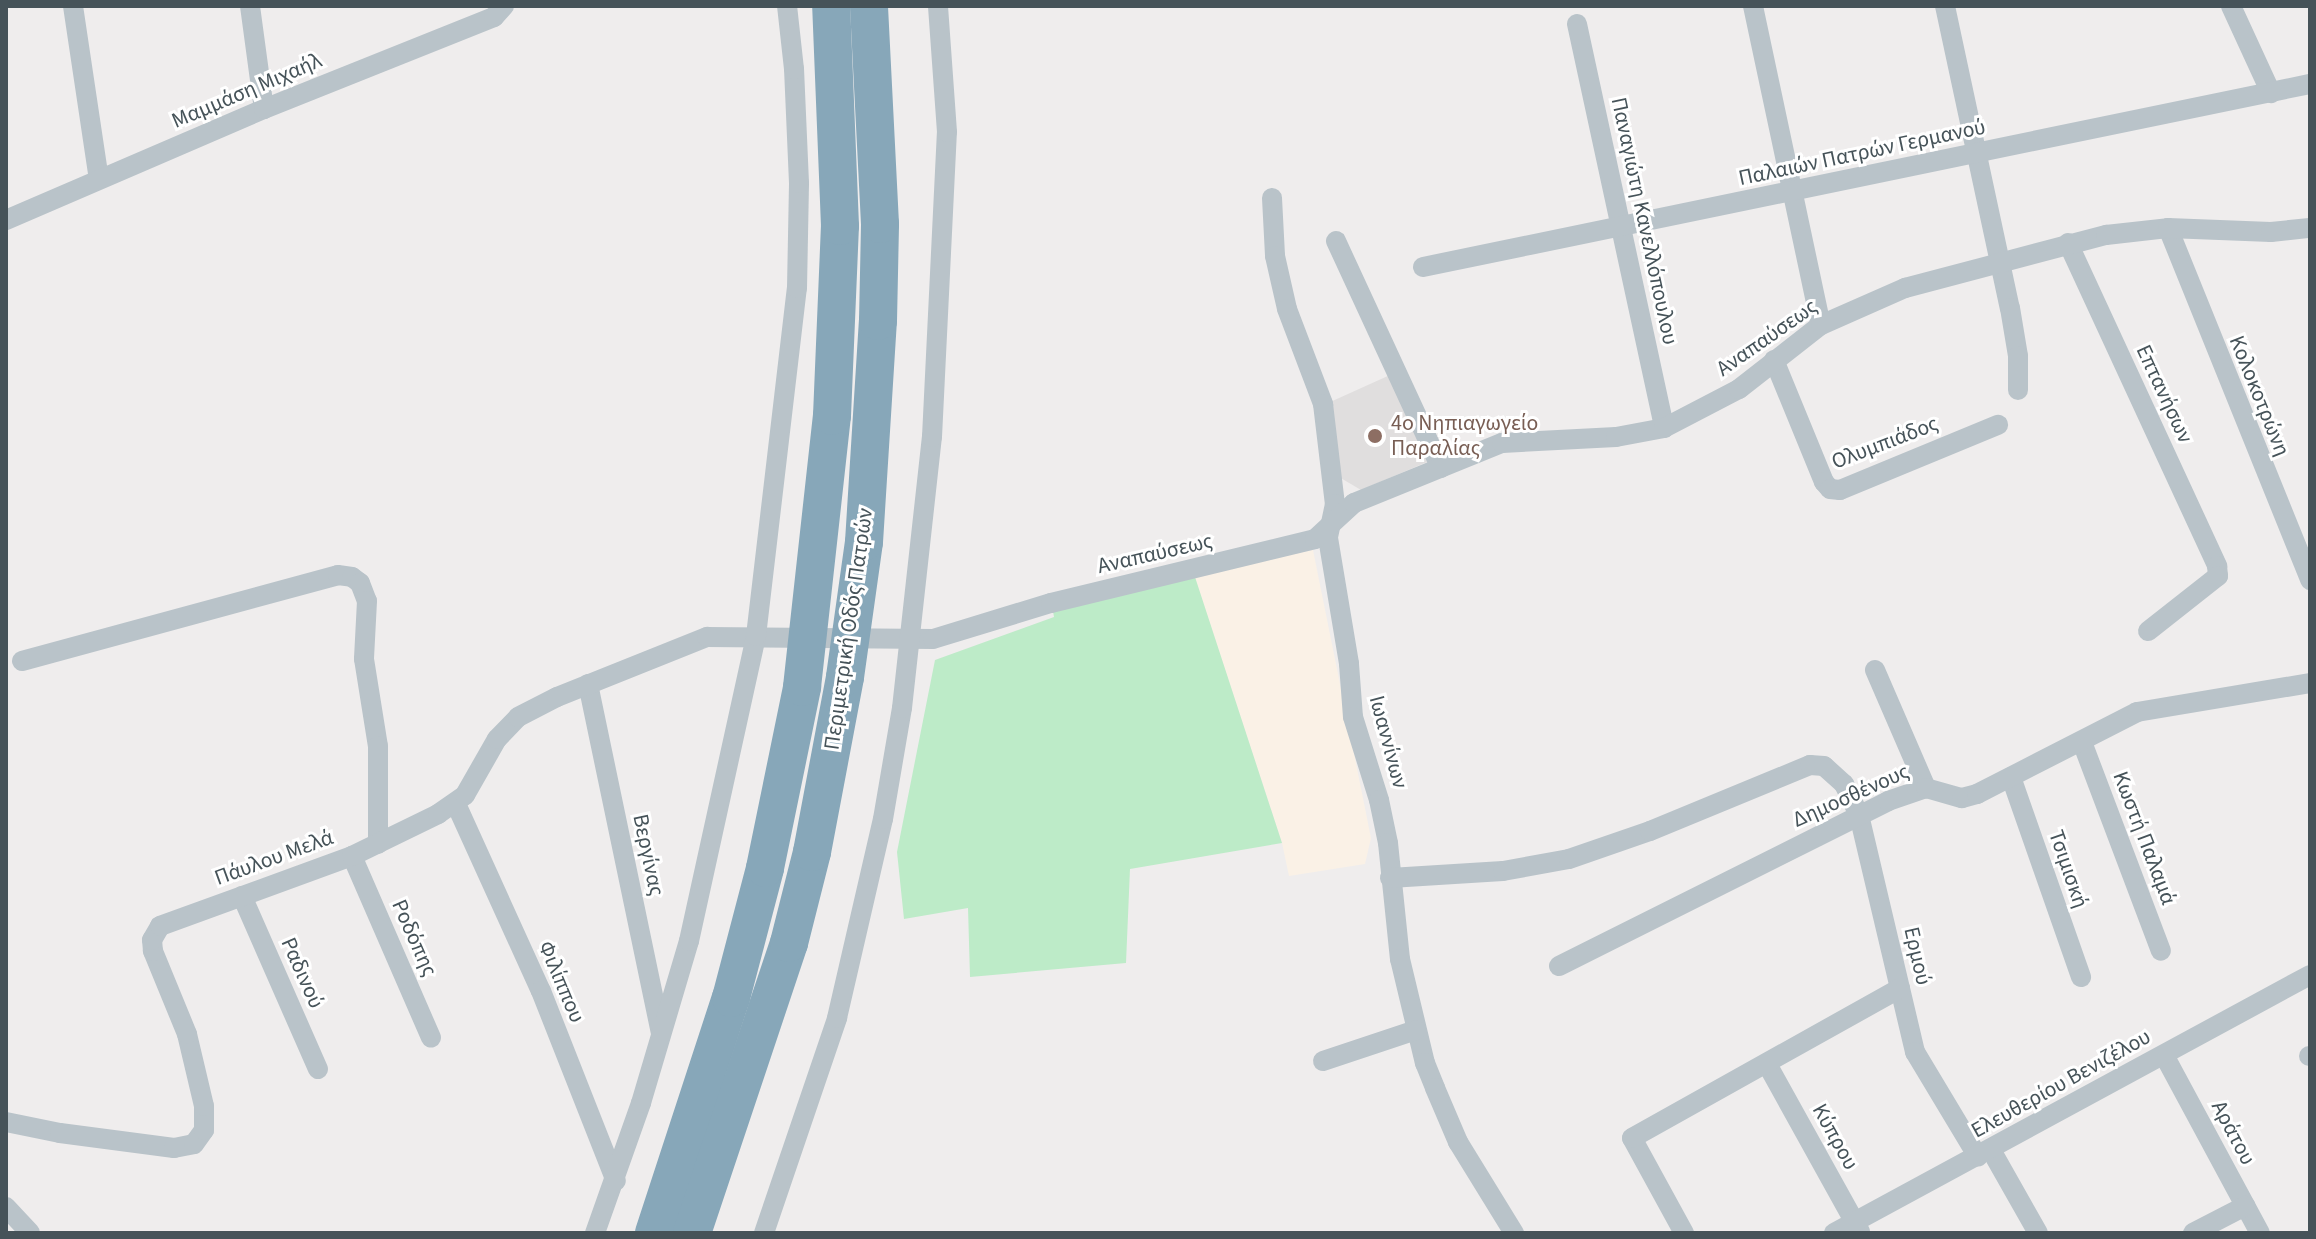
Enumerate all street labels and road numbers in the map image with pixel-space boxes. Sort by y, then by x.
street label: Μαμμάση Μιχαήλ [168,47,326,135]
street label: Παναγιώτη Κανελλόπουλου [1605,95,1683,347]
street label: Παλαιών Πατρών Γερμανού [1736,114,1988,192]
street label: Αναπαύσεως [1711,294,1823,382]
street label: Κολοκοτρώνη [2223,332,2295,460]
street label: Επτανήσων [2130,341,2198,447]
street label: Ολυμπιάδος [1828,411,1942,475]
street label: Περιμετρική Οδός Πατρών [819,506,879,752]
street label: Αναπαύσεως [1095,528,1215,580]
street label: Ιωαννίνων [1363,693,1413,791]
street label: Δημοσθένους [1789,759,1913,833]
street label: Κωστή Παλαμά [2106,768,2182,908]
street label: Βεργίνας [626,812,670,898]
street label: Πάυλου Μελά [211,824,337,892]
street label: Τσιμισκή [2042,827,2094,911]
street label: Ροδόπης [385,896,443,980]
street label: Ερμού [1898,924,1936,988]
street label: Ραδινού [275,933,329,1013]
street label: Φιλίππου [532,937,590,1027]
street label: Ελευθερίου Βενιζέλου [1967,1024,2155,1144]
street label: Αράτου [2205,1096,2261,1170]
street label: Κύπρου [1806,1099,1864,1175]

